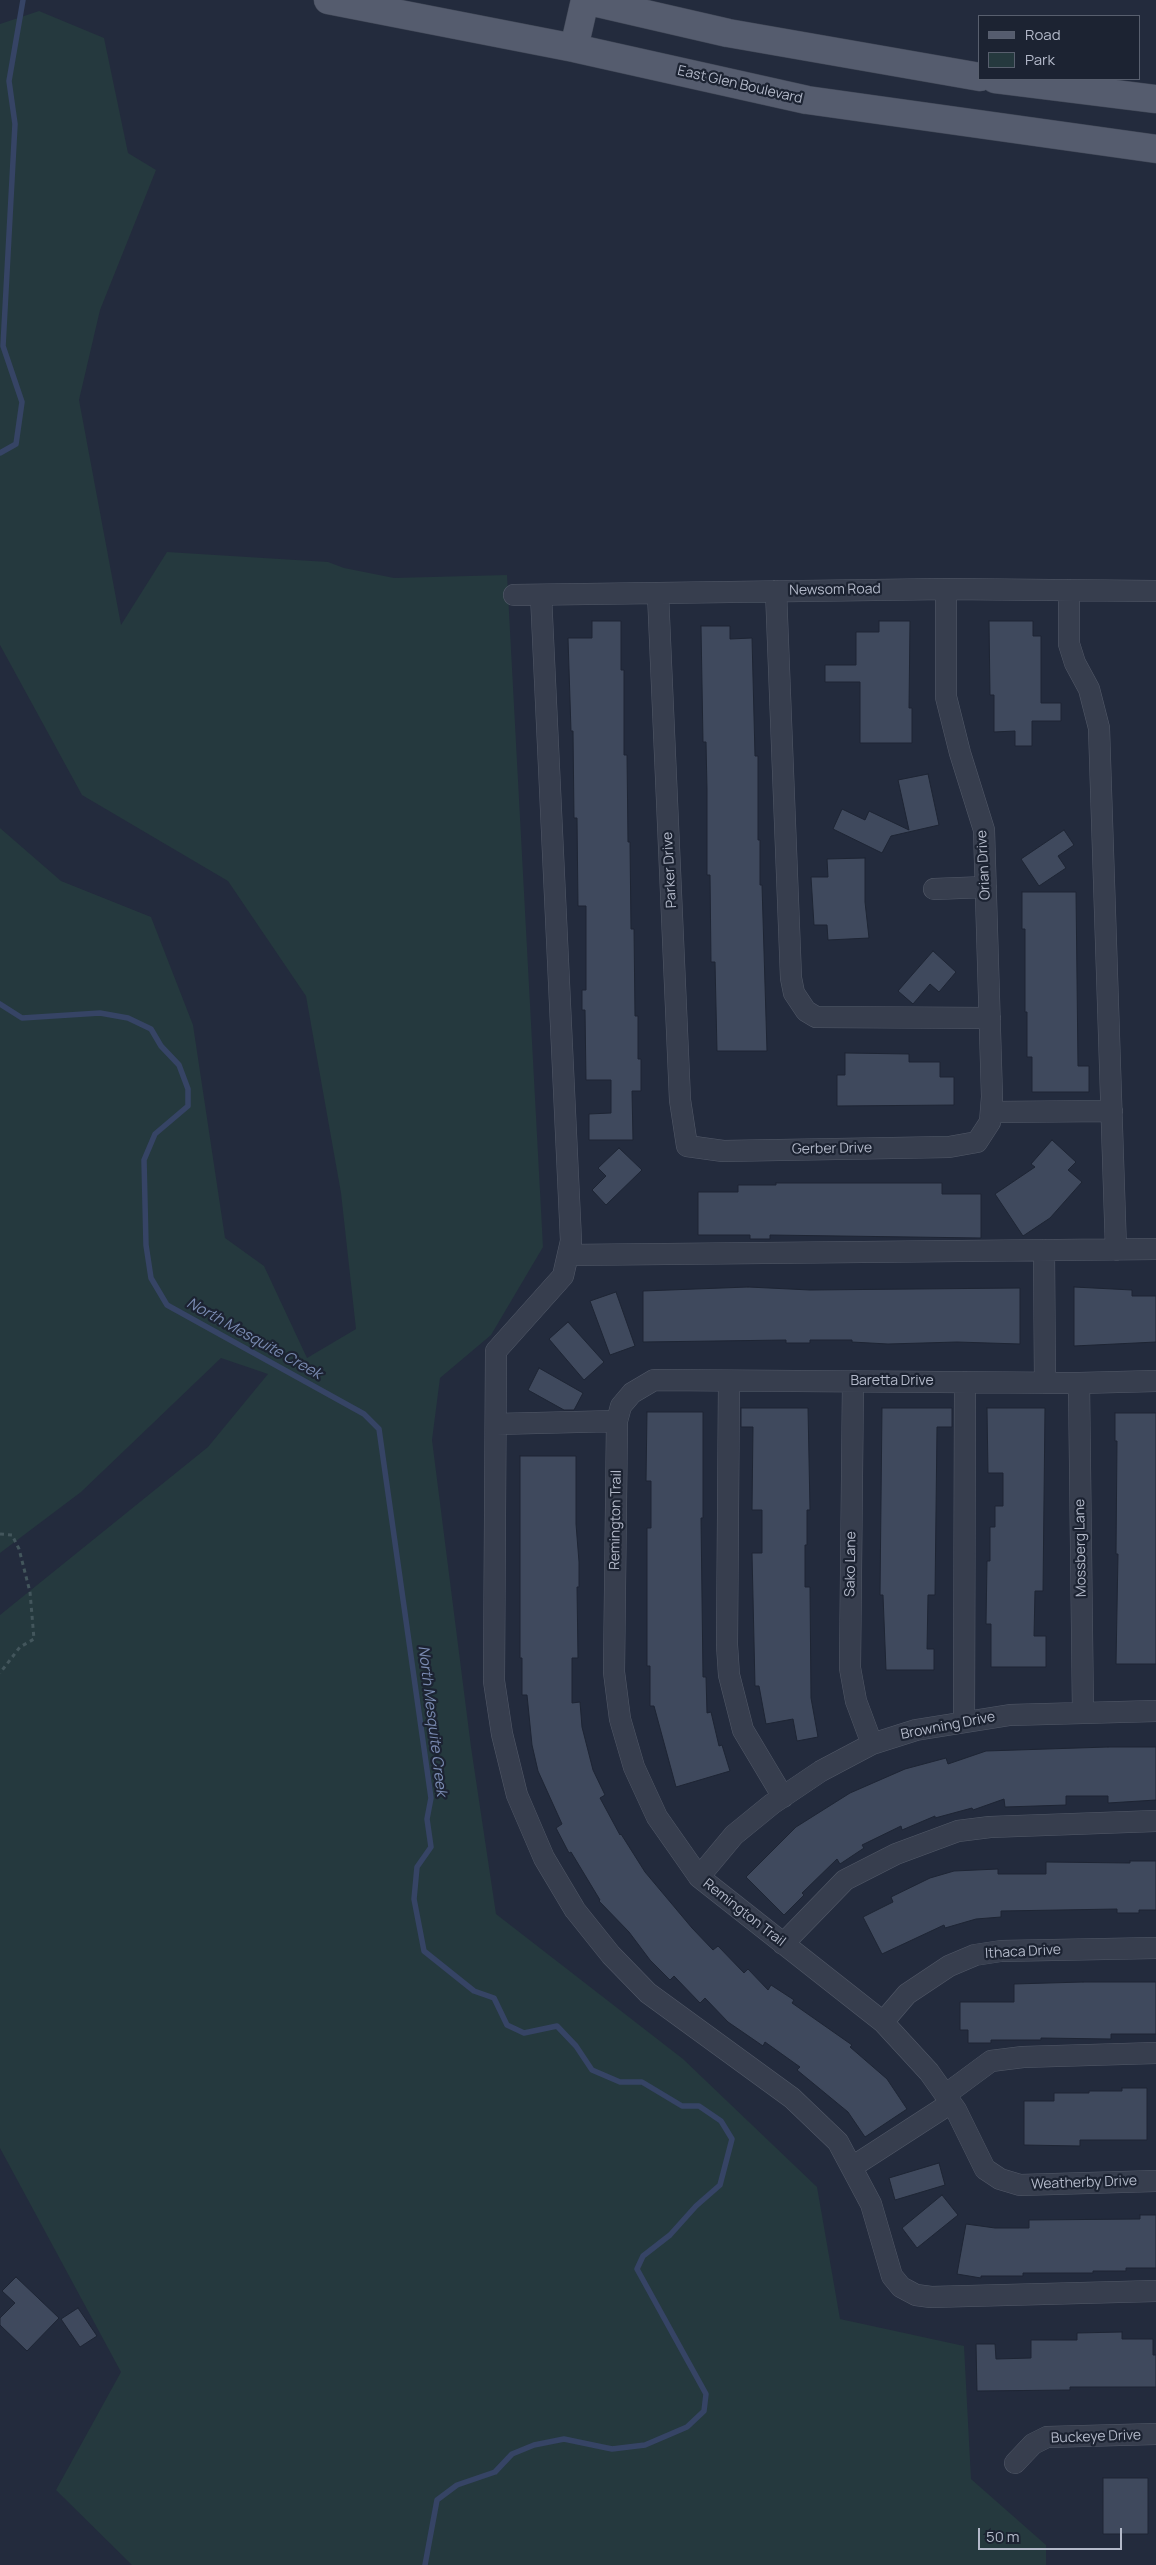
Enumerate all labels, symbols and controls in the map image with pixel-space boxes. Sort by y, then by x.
legend [978,15,1141,80]
text: Road [1025,24,1061,45]
text: Park [1025,49,1055,70]
street label: East Glen Boulevard [676,62,804,108]
street label: Newsom Road [789,581,881,599]
street label: Orian Drive [974,830,994,900]
street label: Parker Drive [660,831,680,909]
street label: Gerber Drive [792,1140,872,1158]
water label: North Mesquite Creek [183,1294,325,1384]
street label: Baretta Drive [850,1373,934,1389]
street label: Remington Trail [607,1470,625,1570]
street label: Mossberg Lane [1072,1499,1090,1597]
street label: Sako Lane [842,1531,860,1597]
water label: North Mesquite Creek [414,1645,450,1797]
street label: Browning Drive [899,1709,997,1743]
street label: Remington Trail [699,1876,789,1950]
street label: Ithaca Drive [985,1942,1061,1962]
street label: Weatherby Drive [1031,2173,1137,2193]
street label: Buckeye Drive [1051,2427,1141,2447]
scale bar [981,2518,1125,2550]
text: 50 m [986,2526,1020,2547]

